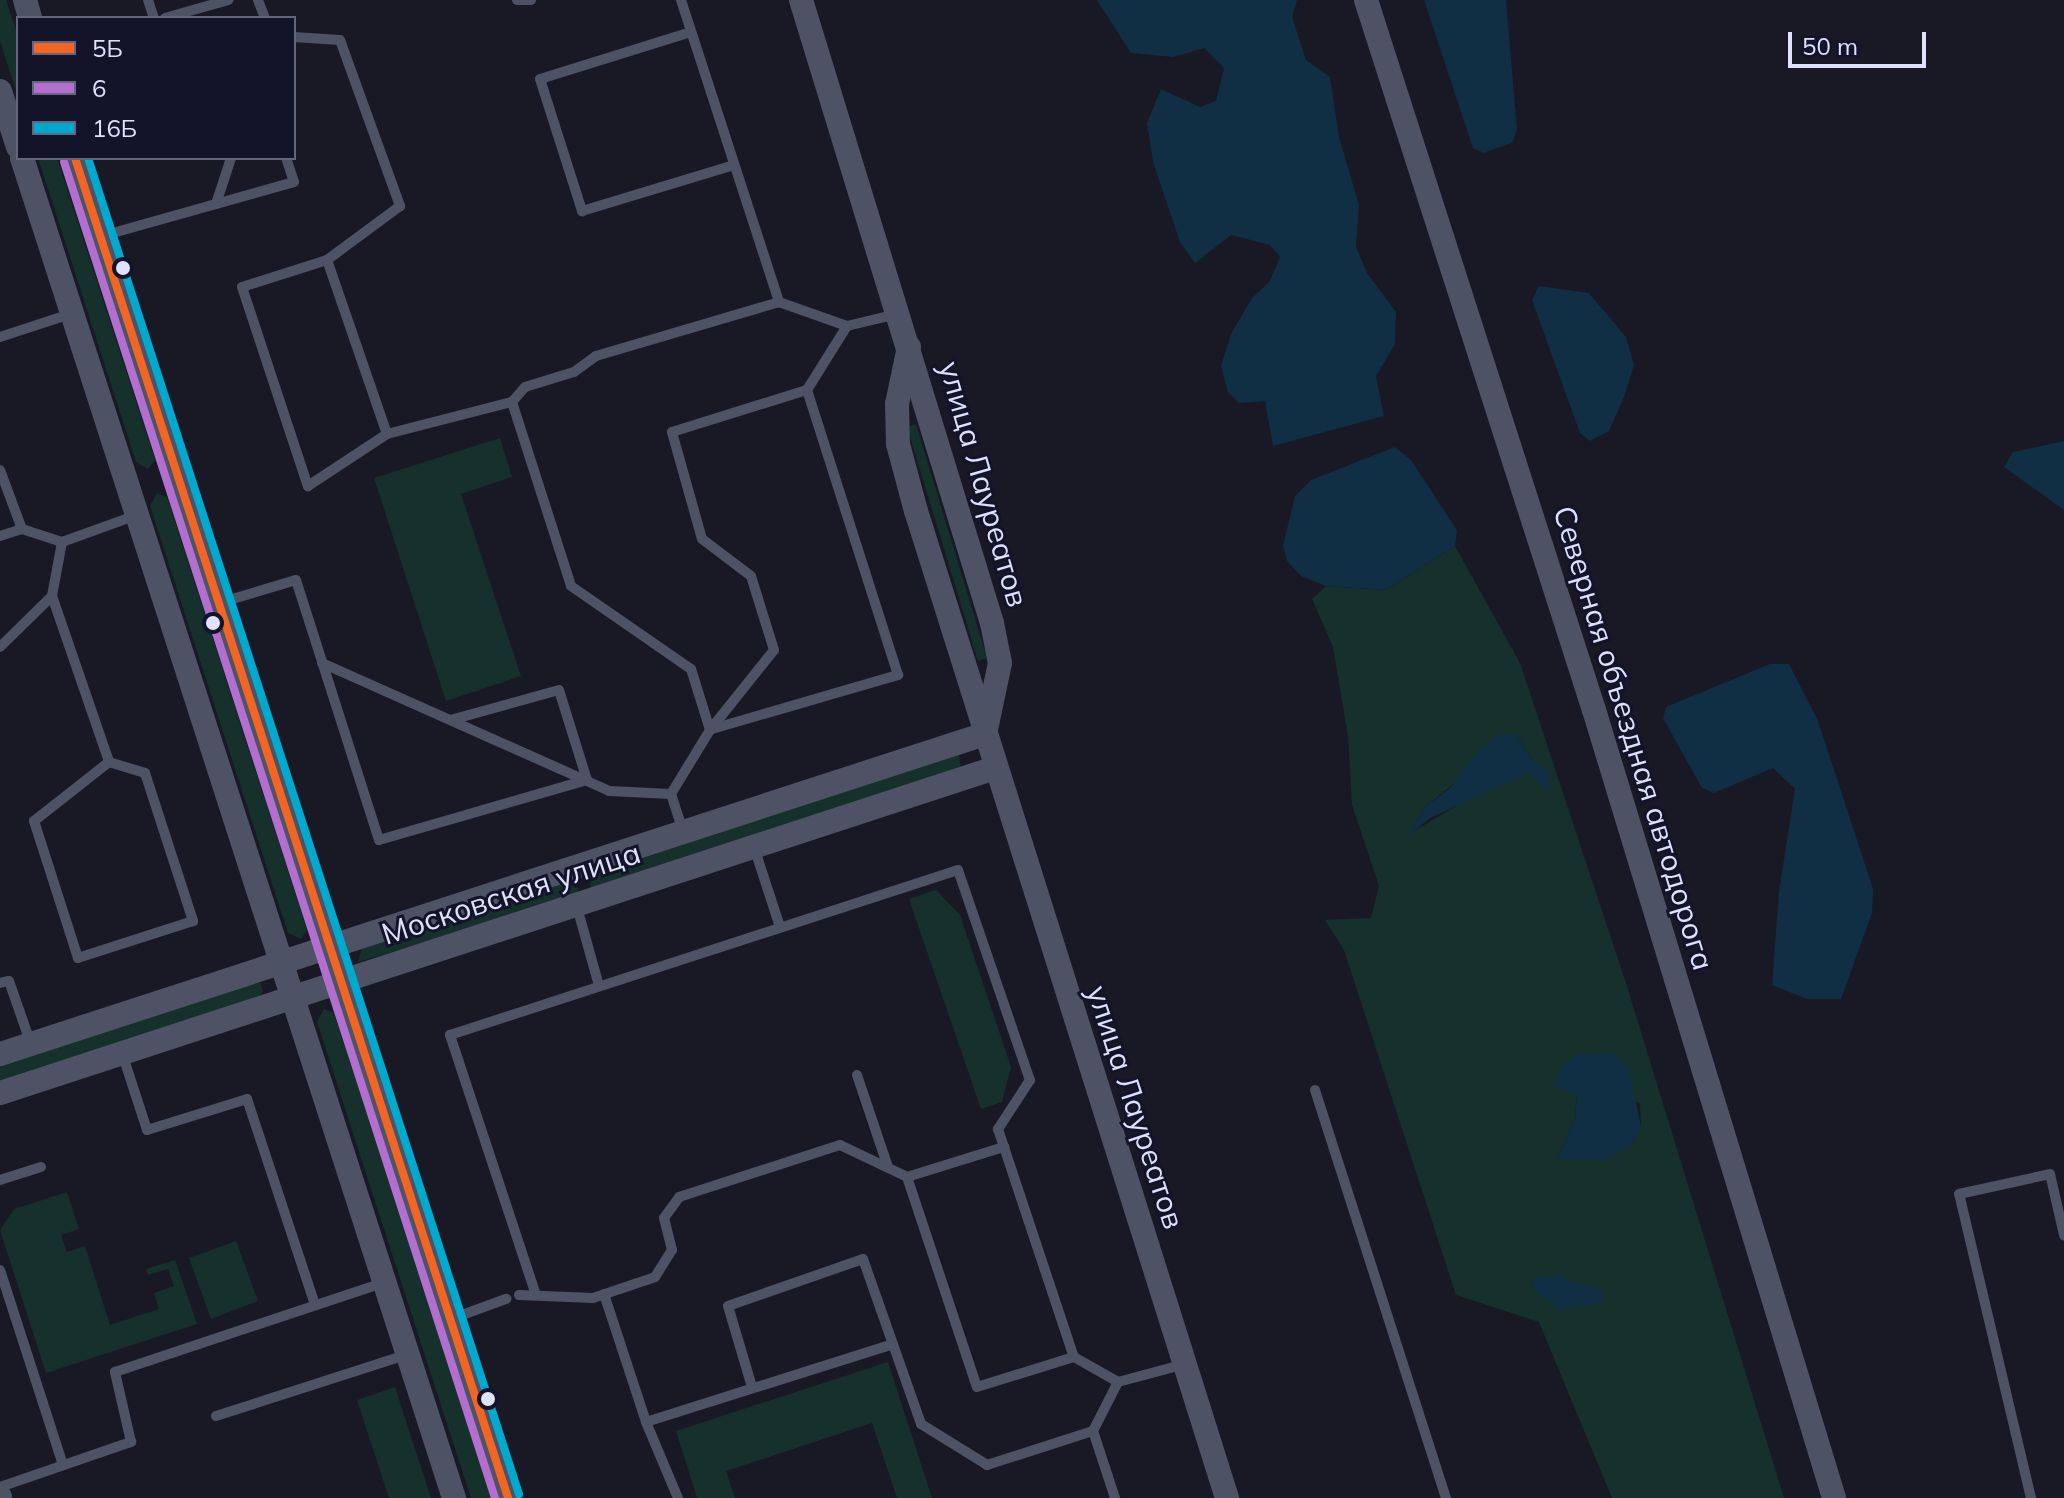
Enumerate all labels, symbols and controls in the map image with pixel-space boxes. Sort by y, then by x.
legend [16,16,296,160]
scale bar [1792,16,1930,66]
text: 50 m [1802,31,1858,61]
text: 5Б [92,33,123,63]
text: 6 [92,73,106,103]
text: 16Б [92,113,137,143]
unlabelled marker [115,260,131,276]
street label: улица Лауреатов [932,357,1036,611]
street label: Северная объездная автодорога [1546,502,1722,974]
unlabelled marker [205,615,221,631]
street label: Московская улица [377,834,645,952]
street label: улица Лауреатов [1080,981,1192,1233]
unlabelled marker [480,1391,496,1407]

